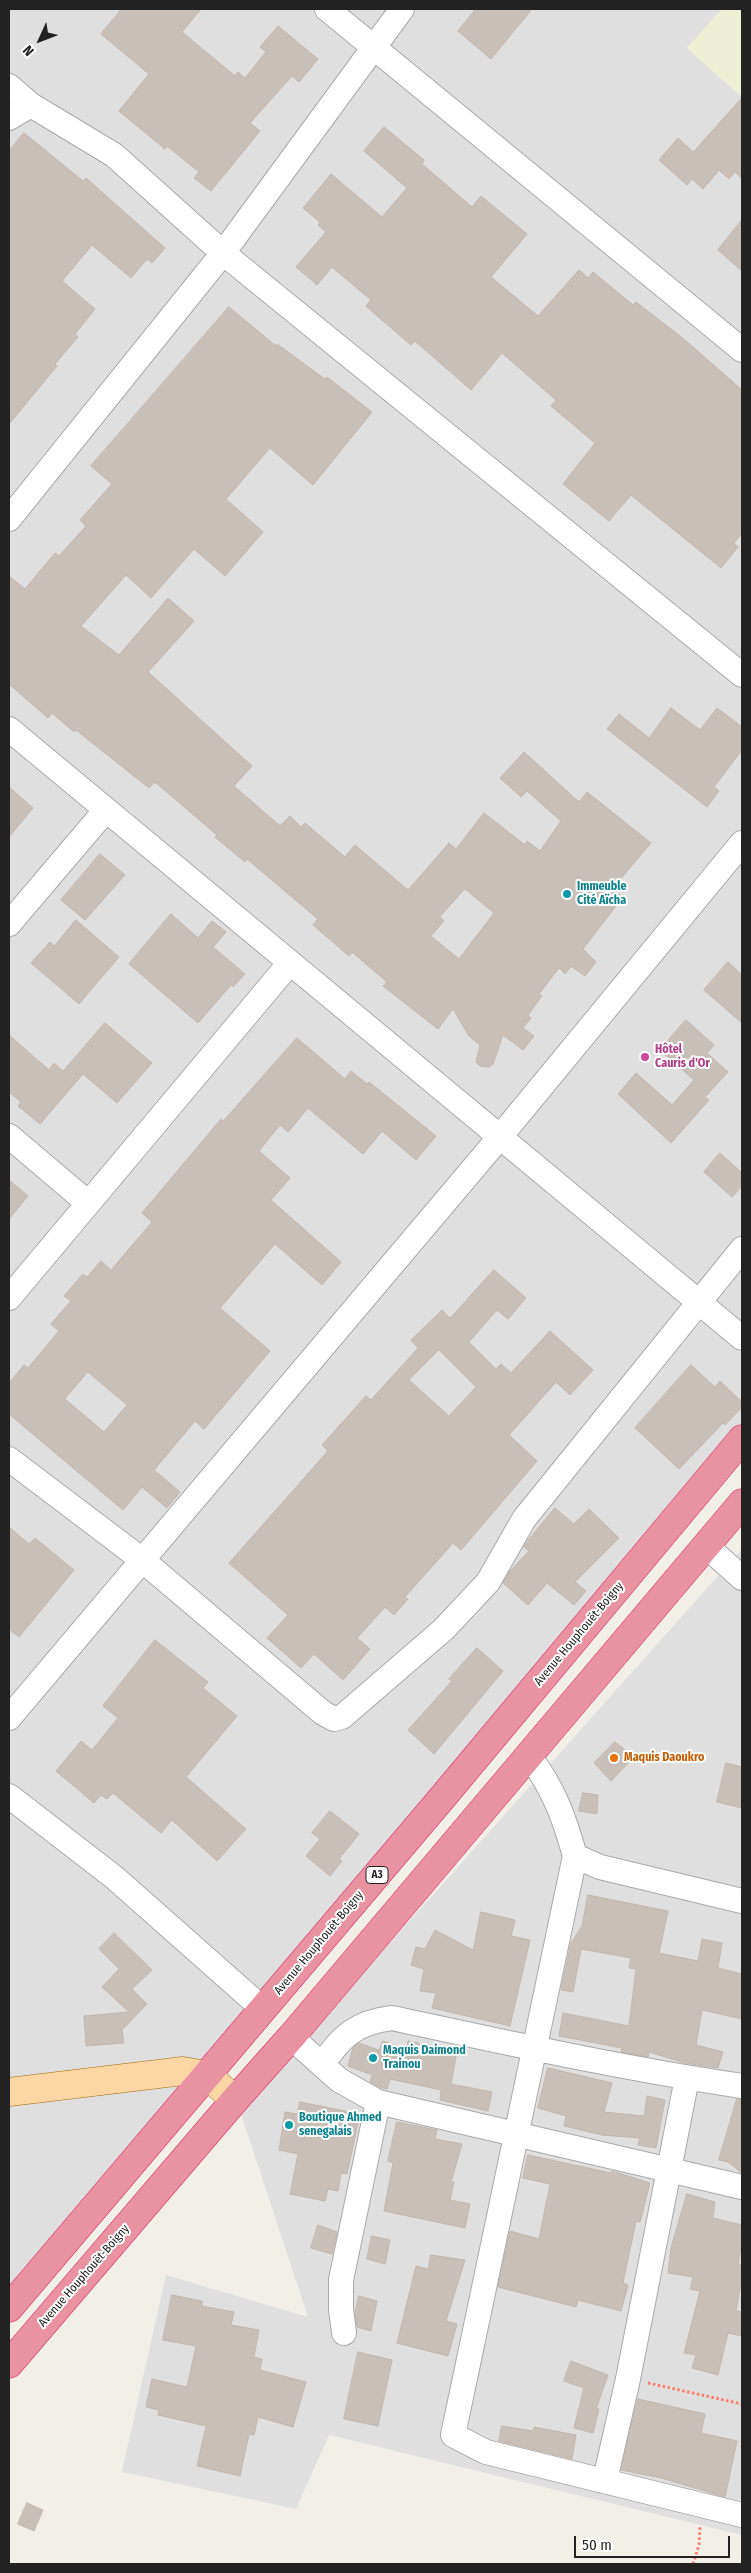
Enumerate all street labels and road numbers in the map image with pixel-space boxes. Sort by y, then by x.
street label: Avenue Houphouët-Boigny [531,1579,627,1689]
road number: A3 [366,1866,388,1884]
street label: Avenue Houphouët-Boigny [271,1888,367,1998]
street label: Avenue Houphouët-Boigny [36,2222,132,2330]

